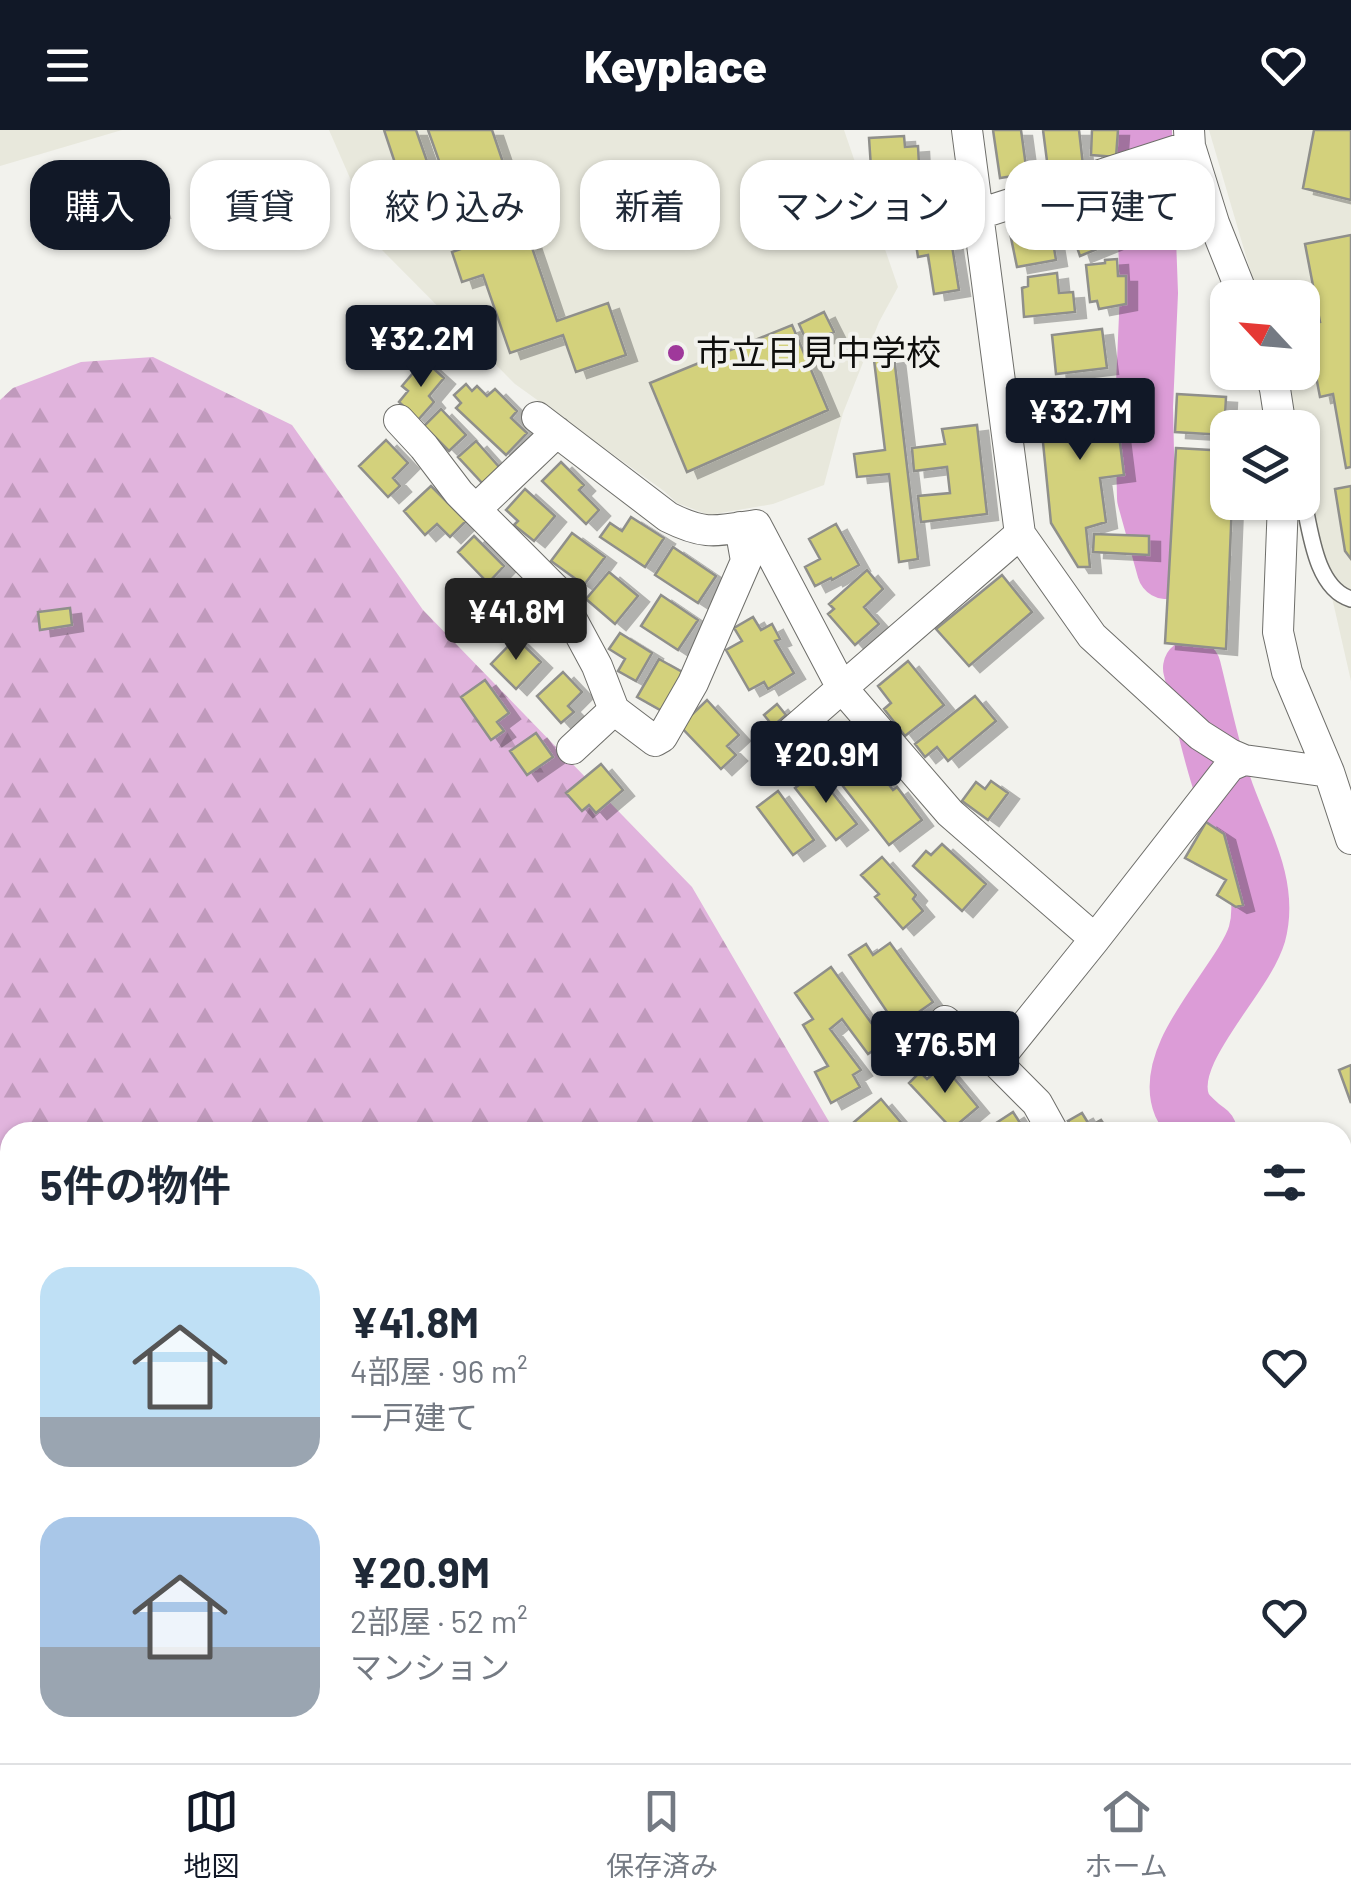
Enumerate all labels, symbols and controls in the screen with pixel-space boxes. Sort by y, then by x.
icon: menu [40,38,95,93]
text: Keyplace [584,38,767,92]
icon: heart [1256,38,1311,93]
chip: 購入 [30,160,170,250]
chip: 賃貸 [190,160,330,250]
chip: 絞り込み [350,160,560,250]
chip: 新着 [580,160,720,250]
chip: マンション [740,160,985,250]
chip: 一戸建て [1005,160,1215,250]
north arrow [1210,280,1320,390]
map controls [1210,280,1320,520]
pin: ¥32.2M [340,305,502,390]
text: ¥32.2M [368,318,474,356]
place label: 市立日見中学校 [696,330,941,372]
marker: 市立日見中学校 [665,342,687,364]
pin: ¥32.7M [999,378,1161,463]
text: ¥32.7M [1028,391,1132,429]
button: layers [1210,410,1320,520]
pin: ¥41.8M [435,578,597,663]
text: ¥41.8M [467,591,565,629]
pin: ¥20.9M [745,721,907,806]
text: ¥20.9M [773,734,879,772]
pin: ¥76.5M [864,1011,1026,1096]
text: ¥76.5M [893,1024,997,1062]
icon: filters [1257,1155,1312,1210]
text: 5件の物件 [40,1159,231,1209]
text: ¥41.8M [350,1296,479,1346]
icon: home [120,1307,240,1427]
icon: heart [1257,1340,1312,1395]
text: 4部屋 · 96 m² [350,1351,528,1389]
text: 一戸建て [350,1397,478,1435]
text: ¥20.9M [350,1546,490,1596]
icon: home [120,1557,240,1677]
icon: heart [1257,1590,1312,1645]
text: 2部屋 · 52 m² [350,1601,528,1639]
text: マンション [350,1647,510,1685]
tab: 地図 [183,1784,239,1884]
tab: 保存済み [606,1784,718,1884]
tab: ホーム [1085,1784,1168,1884]

